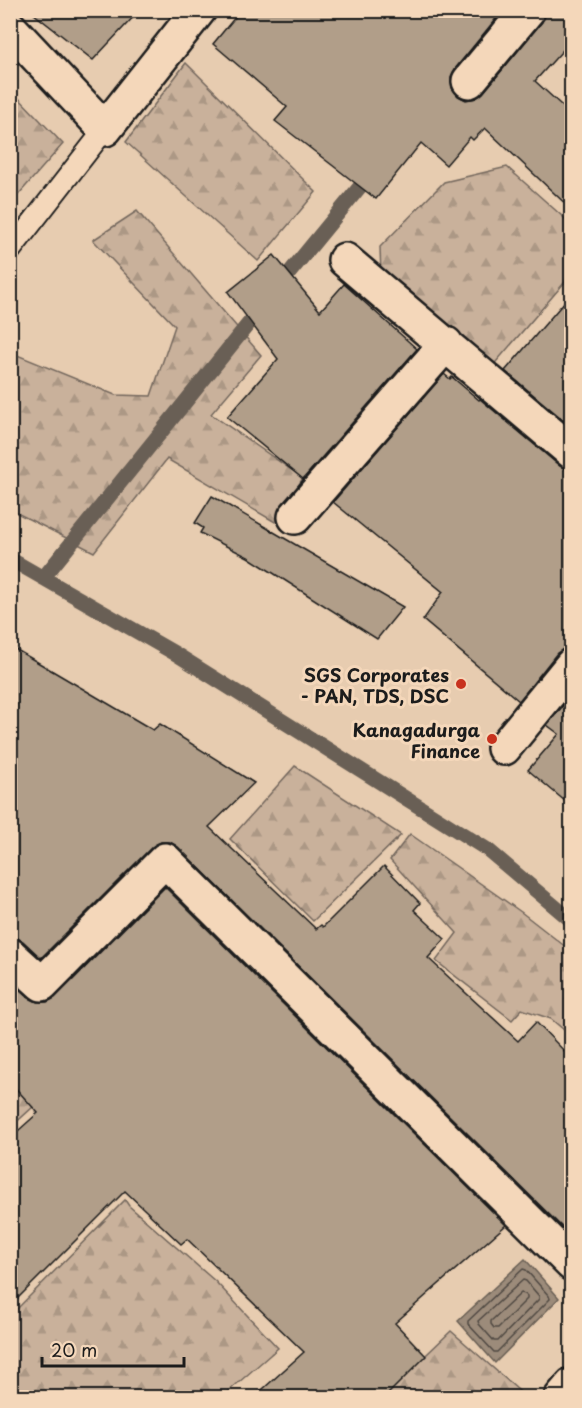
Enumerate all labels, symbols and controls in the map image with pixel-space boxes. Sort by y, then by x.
place label: SGS Corporates - PAN, TDS, DSC [301,661,449,709]
marker: SGS Corporates - PAN, TDS, DSC [454,677,468,691]
place label: Kanagadurga Finance [353,716,480,764]
marker: Kanagadurga Finance [485,732,499,746]
scale bar [42,1330,184,1368]
text: 20 m [51,1336,97,1363]

